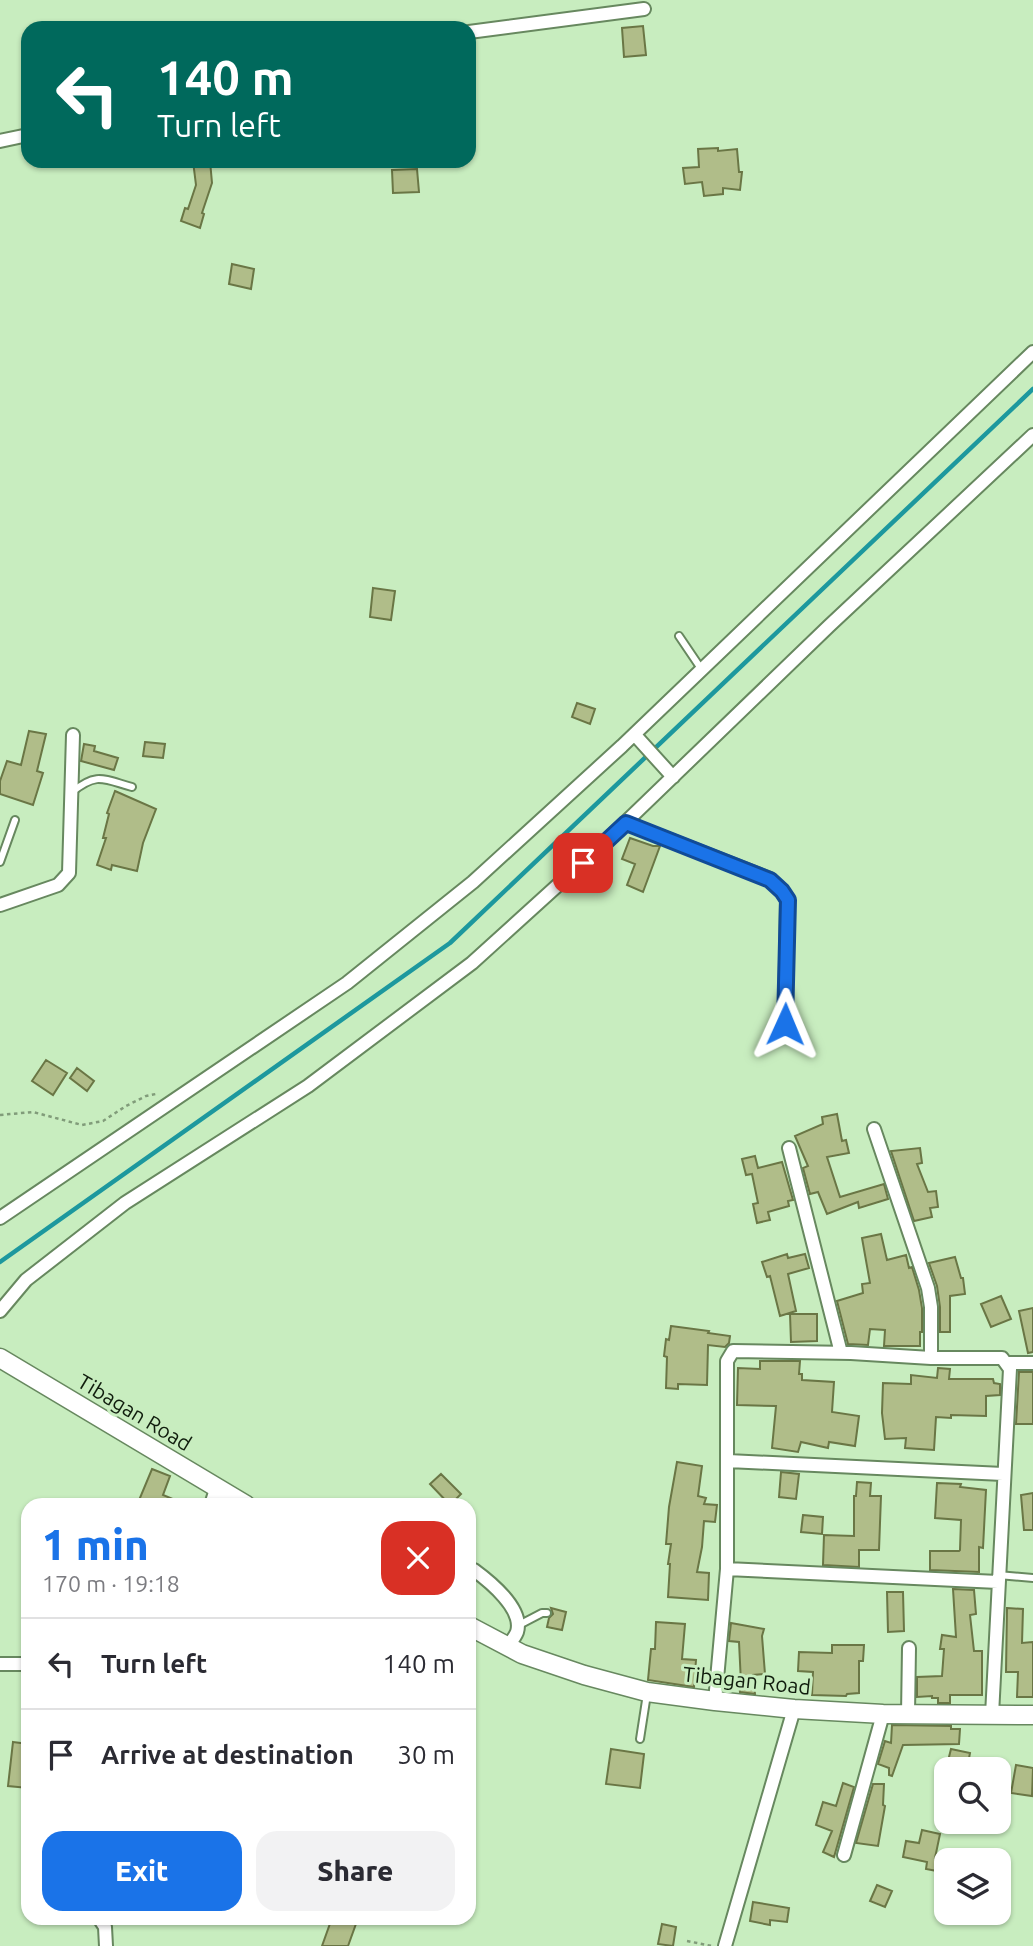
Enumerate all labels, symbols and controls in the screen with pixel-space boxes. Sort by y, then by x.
icon: left [42,49,133,140]
text: 140 m [157,49,294,104]
text: Turn left [157,107,281,143]
pin [553,833,613,893]
icon: arrive [564,844,602,882]
position arrow [748,987,822,1061]
street label: Tibagan Road [74,1369,196,1455]
text: 1 min [42,1521,149,1568]
button: close [381,1521,455,1595]
text: 170 m · 19:18 [42,1571,180,1596]
icon: left [42,1645,80,1683]
text: Turn left [101,1649,207,1678]
text: 140 m [383,1649,455,1678]
street label: Tibagan Road [682,1661,812,1699]
icon: arrive [42,1736,80,1774]
text: Arrive at destination [101,1740,354,1769]
text: 30 m [397,1740,455,1769]
map controls [934,1757,1011,1925]
button: search [934,1757,1011,1834]
button: Exit [42,1831,242,1911]
button: Share [256,1831,455,1911]
button: layers [934,1848,1011,1925]

